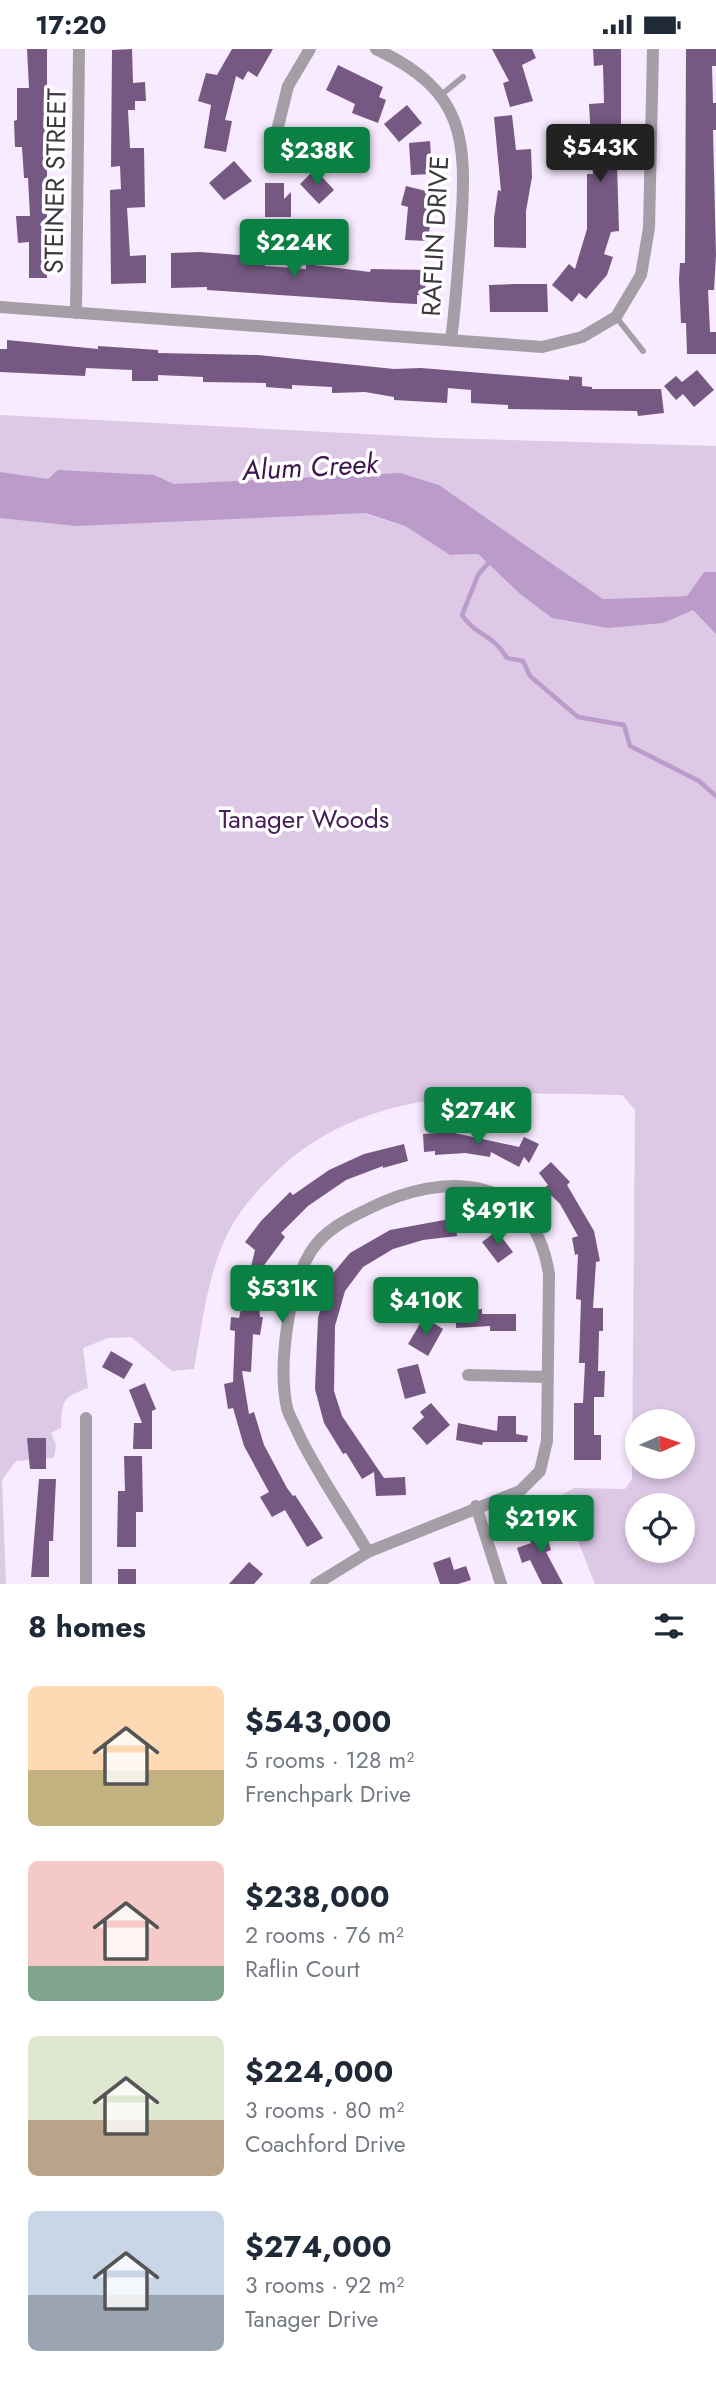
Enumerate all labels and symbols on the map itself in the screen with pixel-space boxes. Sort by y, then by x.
street label: STEINER STREET [34,88,76,274]
pin: $543K [551,125,649,184]
pin: $238K [268,127,366,187]
street label: RAFLIN DRIVE [412,155,458,317]
pin: $224K [245,219,343,279]
water label: Alum Creek [240,443,380,491]
park label: Tanager Woods [219,800,389,838]
pin: $274K [429,1087,527,1147]
pin: $491K [449,1187,547,1247]
pin: $531K [233,1265,331,1325]
pin: $410K [377,1277,475,1337]
north arrow [625,1409,695,1479]
pin: $219K [492,1495,590,1555]

